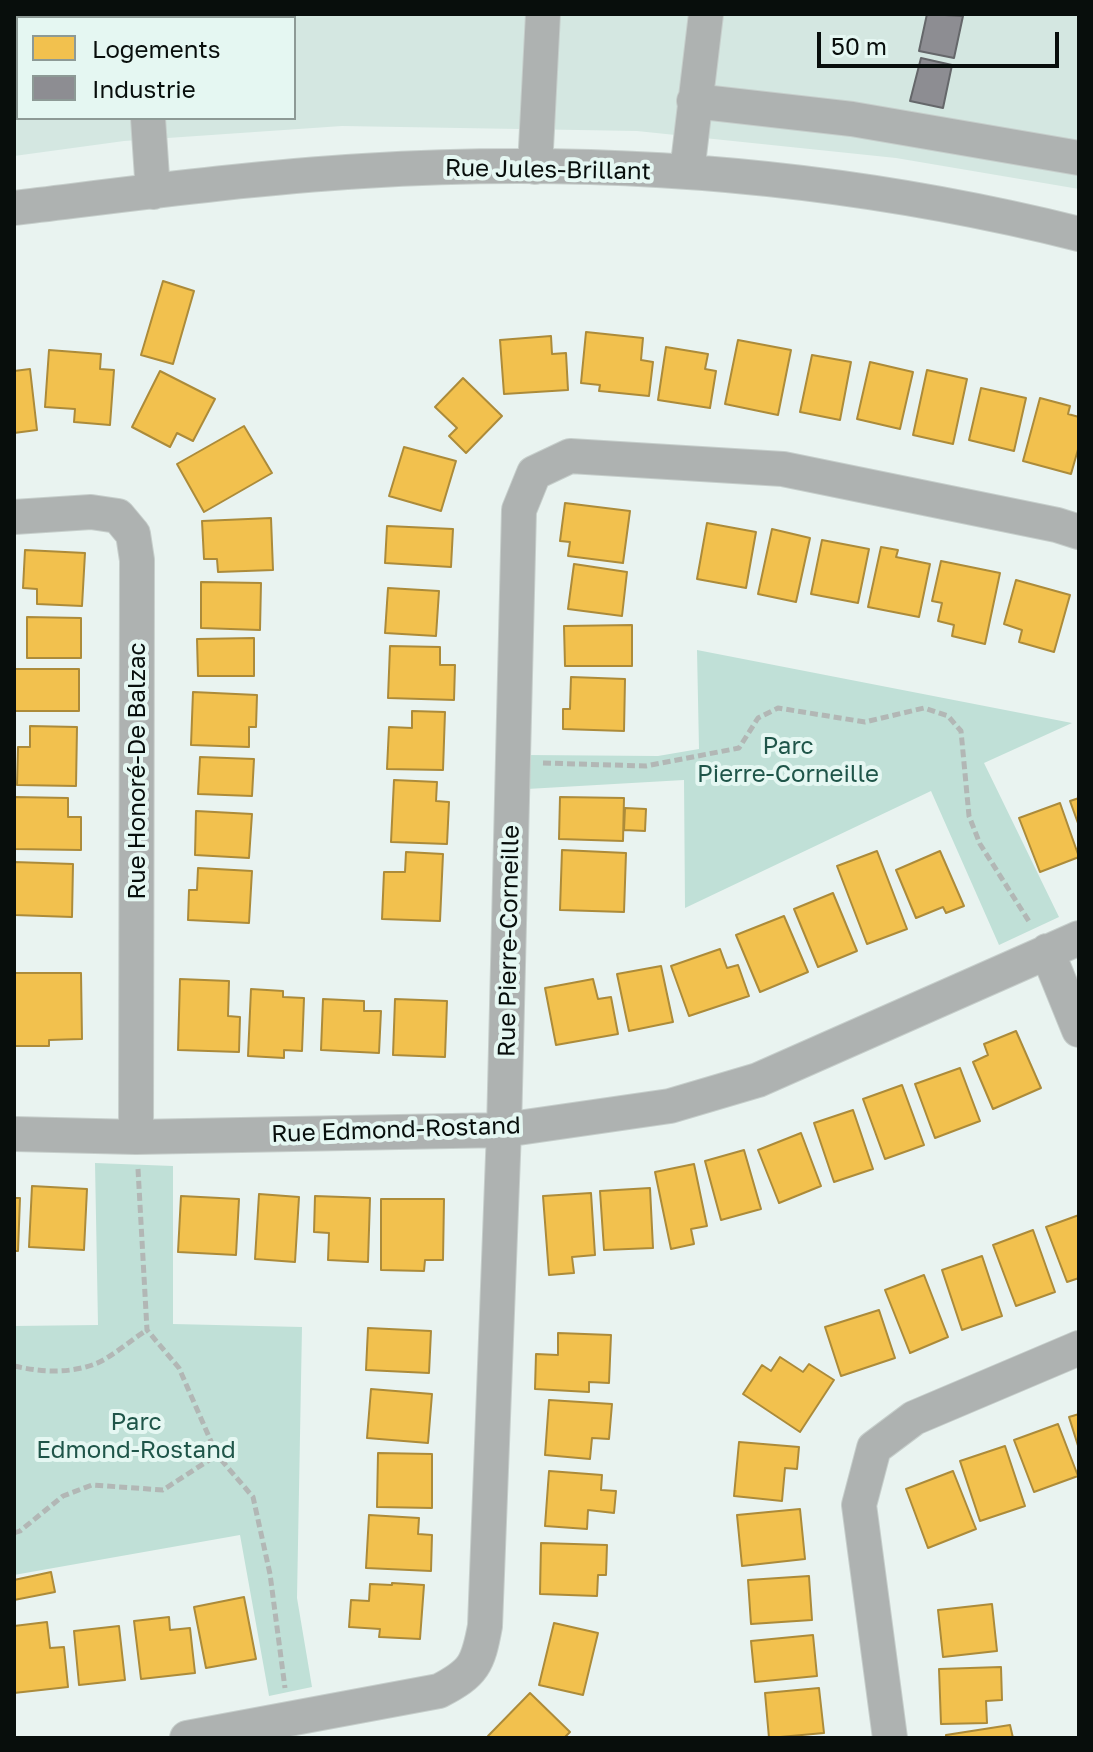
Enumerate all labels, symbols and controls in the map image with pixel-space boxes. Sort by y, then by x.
legend [16,16,296,120]
scale bar [821,16,1063,66]
text: 50 m [831,31,887,60]
text: Logements [92,34,221,63]
text: Industrie [92,74,196,103]
street label: Rue Jules-Brillant [445,154,651,186]
street label: Rue Honoré-De Balzac [123,642,151,900]
park label: Parc Pierre-Corneille [697,732,879,788]
street label: Rue Pierre-Corneille [493,825,525,1057]
street label: Rue Edmond-Rostand [271,1111,521,1149]
park label: Parc Edmond-Rostand [36,1408,236,1464]

